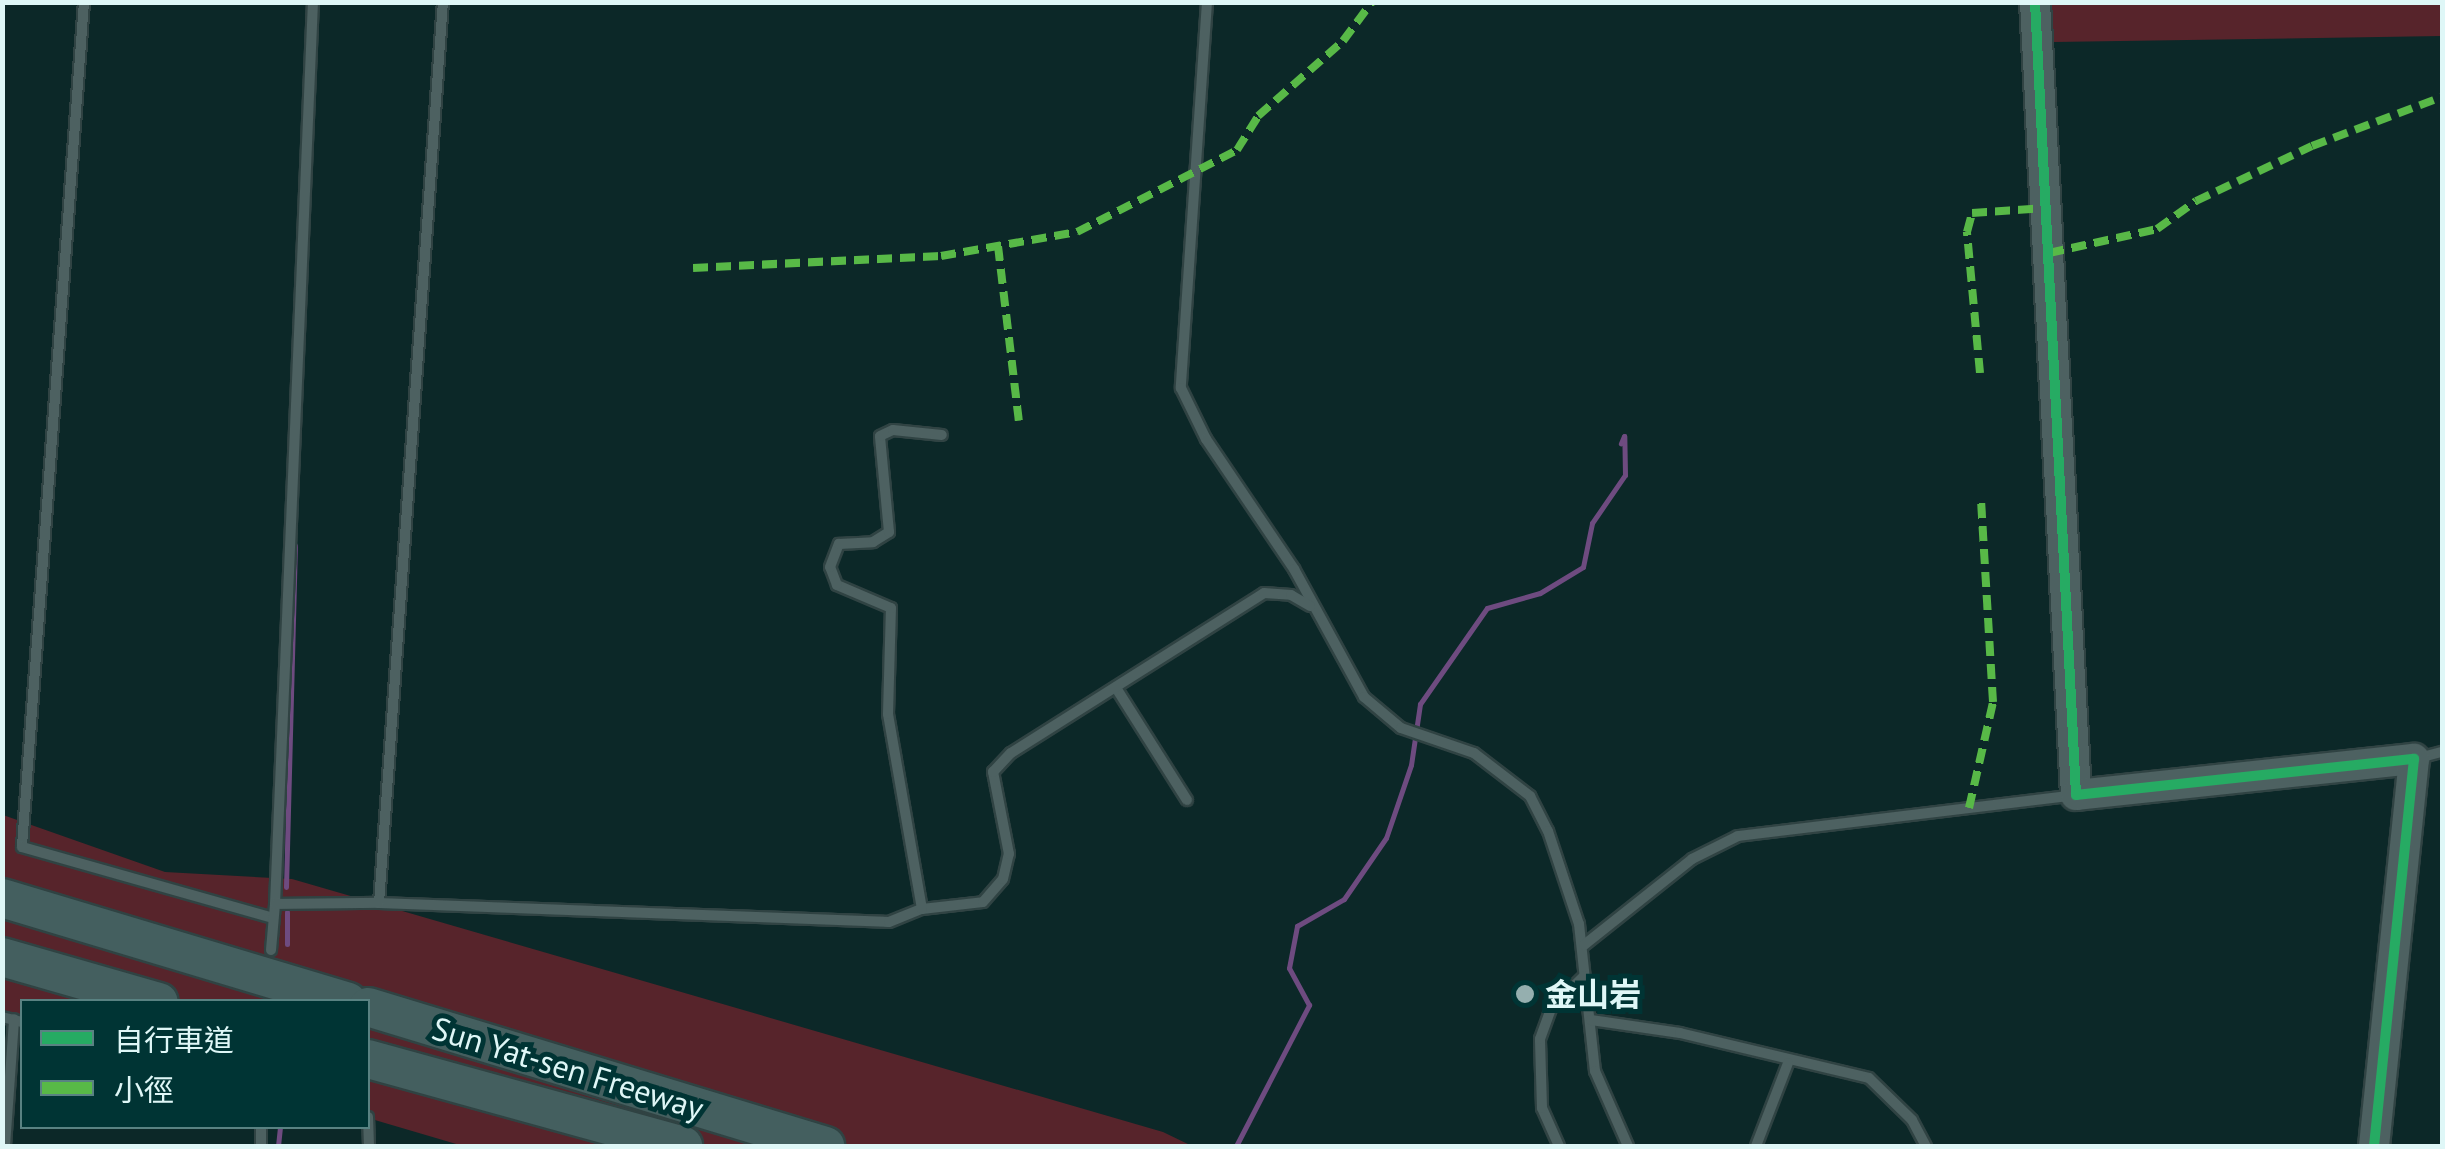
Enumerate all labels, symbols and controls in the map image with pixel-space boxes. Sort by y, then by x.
place label: 金山岩 [1545,975,1641,1013]
marker: 金山岩 [1514,983,1536,1005]
legend [20,999,370,1129]
street label: Sun Yat-sen Freeway [427,1008,709,1128]
text: 自行車道 [114,1020,234,1059]
text: 小徑 [114,1070,174,1109]

